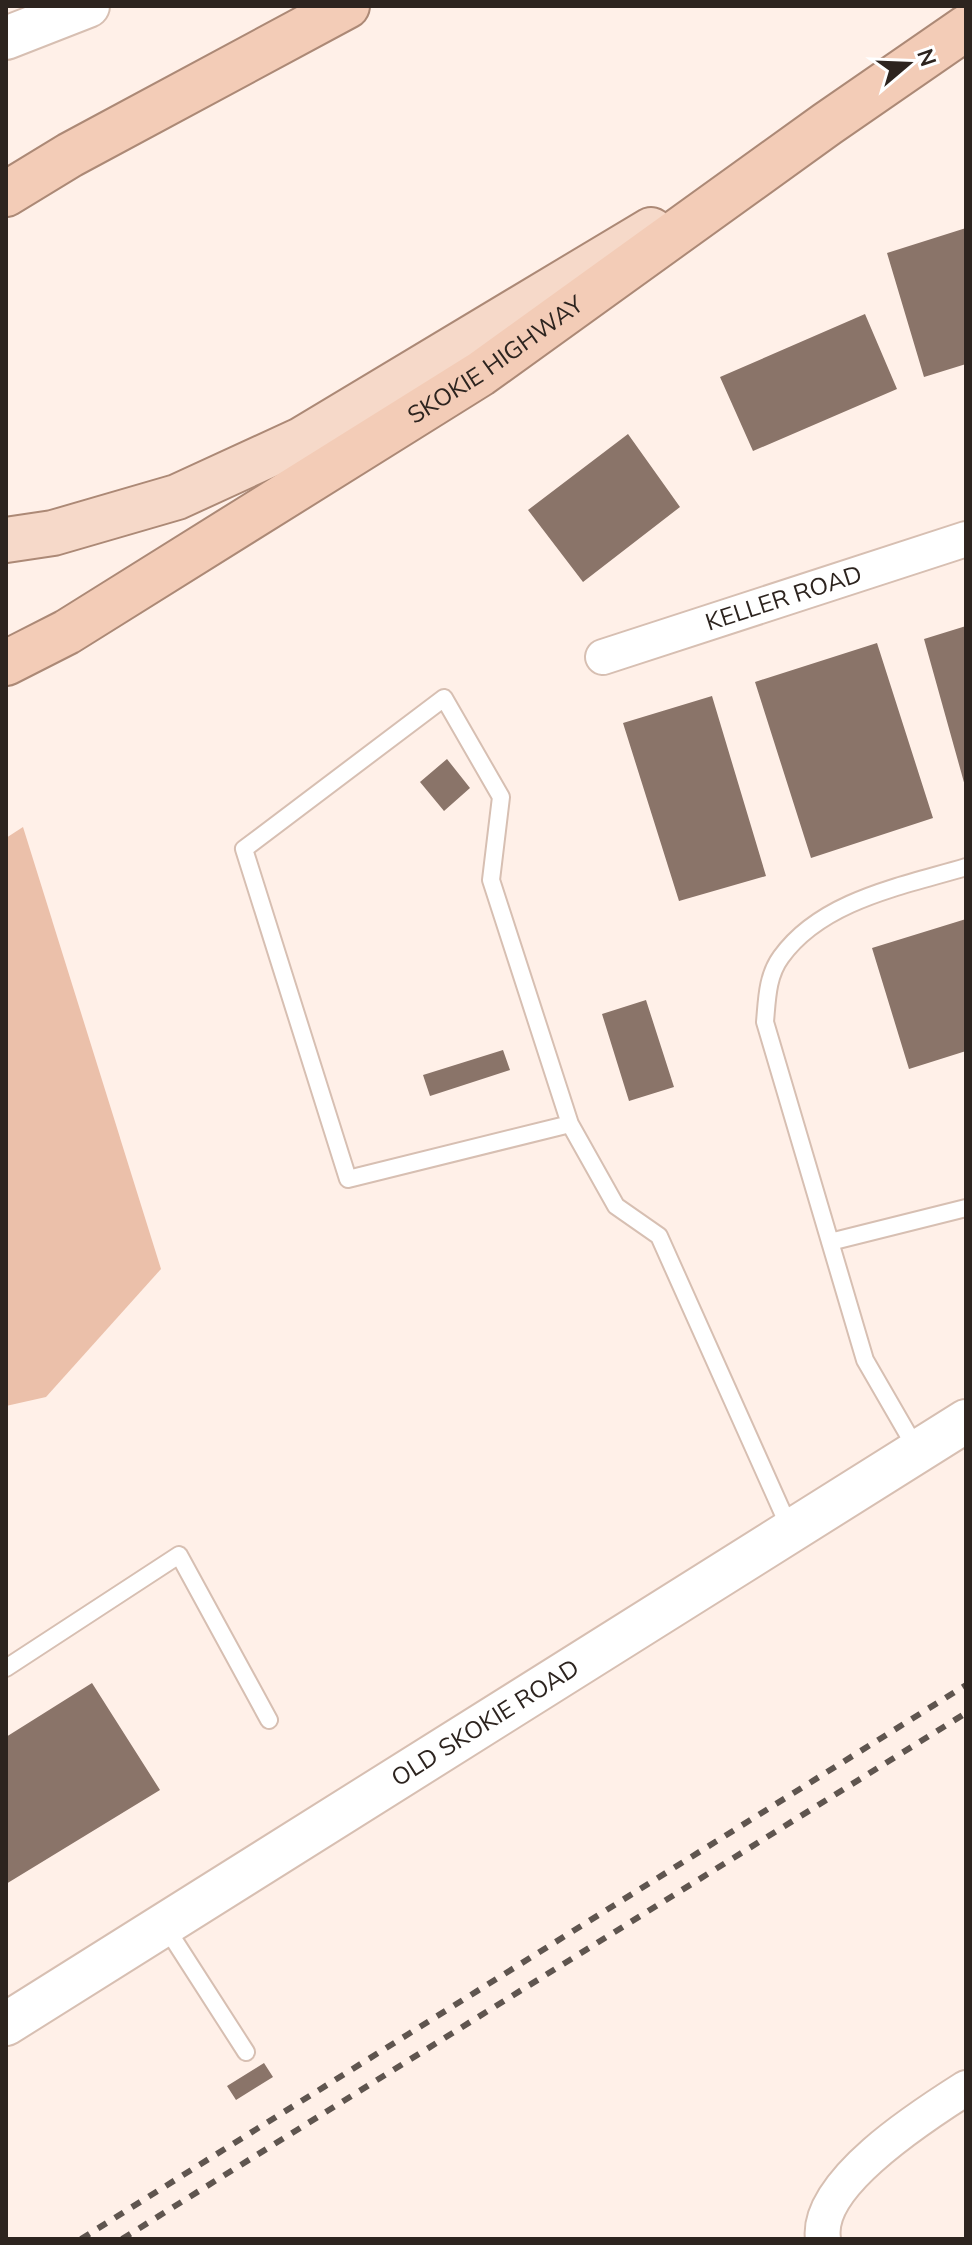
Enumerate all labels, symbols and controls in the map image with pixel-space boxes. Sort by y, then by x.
north arrow [868,24,948,104]
text: N [911,45,943,70]
street label: SKOKIE HIGHWAY [401,288,589,430]
street label: KELLER ROAD [701,558,865,637]
street label: OLD SKOKIE ROAD [385,1652,584,1792]

